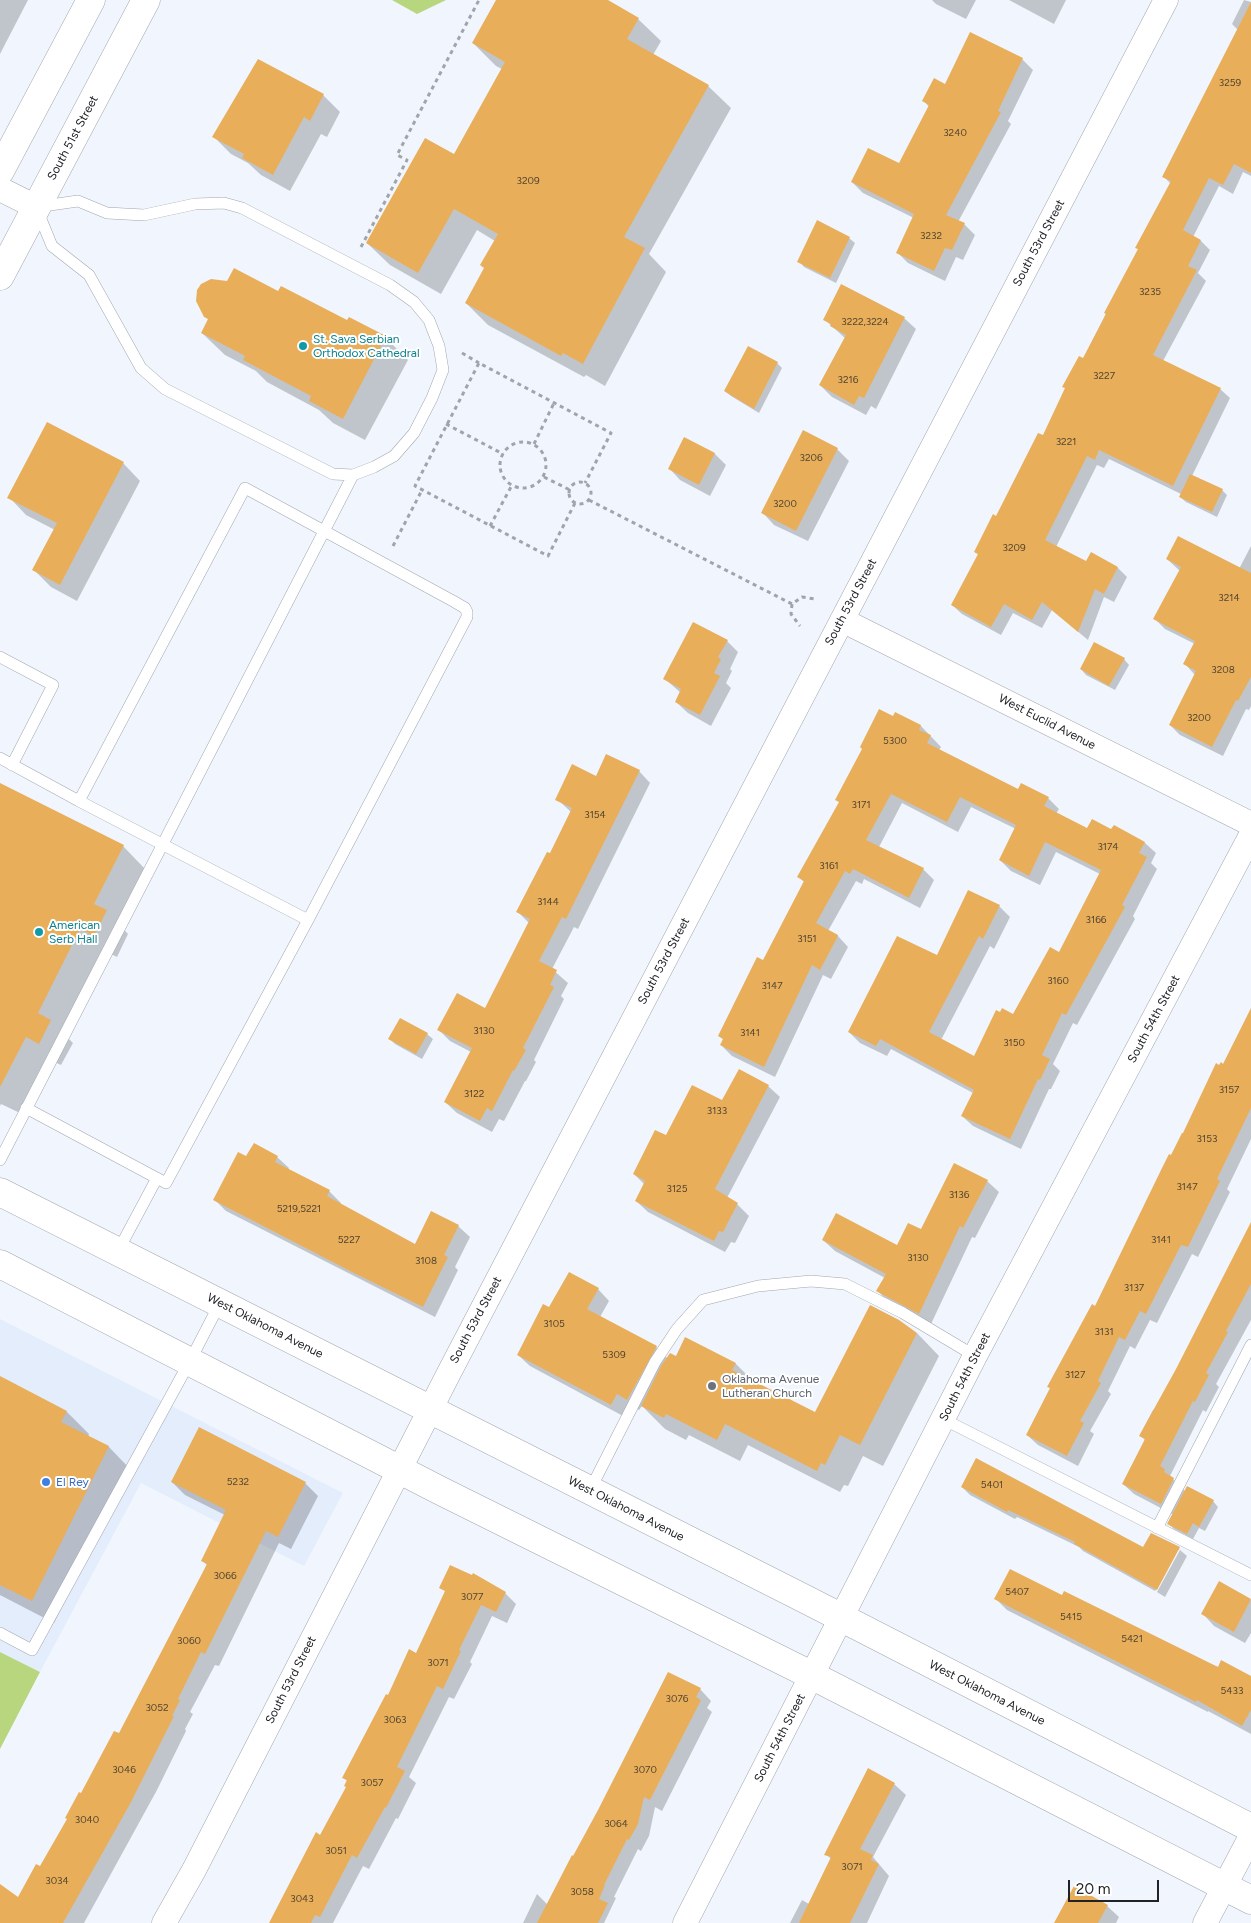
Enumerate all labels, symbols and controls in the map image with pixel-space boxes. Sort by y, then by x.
house number: 3259 [1219,77,1241,89]
street label: South 51st Street [45,93,101,183]
house number: 3240 [943,127,967,139]
house number: 3209 [516,175,540,187]
street label: South 53rd Street [1010,197,1068,289]
house number: 3232 [920,230,942,242]
house number: 3235 [1139,286,1161,298]
house number: 3222,3224 [841,316,889,328]
place label: St. Sava Serbian Orthodox Cathedral [313,332,420,360]
marker: St. Sava Serbian Orthodox Cathedral [297,340,309,352]
house number: 3227 [1093,370,1115,382]
house number: 3216 [838,374,858,386]
house number: 3221 [1056,436,1076,448]
house number: 3206 [799,452,823,464]
house number: 3200 [773,498,797,510]
house number: 3209 [1002,542,1026,554]
street label: South 53rd Street [822,556,880,648]
house number: 3214 [1218,592,1240,604]
house number: 3208 [1211,664,1235,676]
street label: West Euclid Avenue [996,691,1098,753]
house number: 3200 [1187,712,1211,724]
house number: 5300 [883,735,907,747]
house number: 3171 [851,799,871,811]
house number: 3154 [584,809,606,821]
house number: 3174 [1097,841,1119,853]
house number: 3161 [819,860,839,872]
house number: 3144 [537,896,559,908]
house number: 3166 [1086,914,1106,926]
street label: South 53rd Street [635,915,693,1007]
place label: American Serb Hall [49,918,100,946]
marker: American Serb Hall [33,926,45,938]
house number: 3151 [797,933,817,945]
street label: South 54th Street [1125,973,1183,1065]
house number: 3160 [1047,975,1069,987]
house number: 3147 [761,980,783,992]
house number: 3130 [473,1025,495,1037]
house number: 3141 [740,1027,760,1039]
house number: 3150 [1003,1037,1025,1049]
house number: 3157 [1219,1084,1239,1096]
house number: 3122 [464,1088,484,1100]
house number: 3133 [707,1105,727,1117]
house number: 3153 [1197,1133,1217,1145]
house number: 3147 [1176,1181,1198,1193]
house number: 3125 [667,1183,687,1195]
house number: 3136 [949,1189,969,1201]
house number: 5219,5221 [277,1203,321,1215]
house number: 5227 [338,1234,360,1246]
house number: 3141 [1151,1234,1171,1246]
house number: 3130 [907,1252,929,1264]
house number: 3108 [415,1255,437,1267]
street label: South 53rd Street [447,1274,505,1366]
house number: 3137 [1124,1282,1144,1294]
street label: West Oklahoma Avenue [205,1291,325,1361]
house number: 3105 [543,1318,565,1330]
house number: 3131 [1094,1326,1114,1338]
street label: South 54th Street [936,1330,994,1424]
house number: 5309 [602,1349,626,1361]
house number: 3127 [1065,1369,1085,1381]
place label: Oklahoma Avenue Lutheran Church [722,1372,819,1400]
marker: Oklahoma Avenue Lutheran Church [706,1380,718,1392]
street label: West Oklahoma Avenue [566,1474,686,1544]
place label: El Rey [56,1475,89,1489]
marker: El Rey [40,1476,52,1488]
house number: 5232 [227,1476,249,1488]
house number: 5401 [981,1479,1003,1491]
house number: 3066 [213,1570,237,1582]
house number: 5407 [1005,1586,1029,1598]
house number: 3077 [461,1591,483,1603]
house number: 5415 [1060,1611,1082,1623]
house number: 5421 [1121,1633,1143,1645]
street label: South 53rd Street [263,1634,319,1726]
house number: 3060 [177,1635,201,1647]
house number: 3071 [427,1657,449,1669]
street label: West Oklahoma Avenue [927,1658,1047,1728]
house number: 5433 [1221,1685,1243,1697]
street label: South 54th Street [751,1691,809,1785]
house number: 3076 [666,1693,688,1705]
house number: 3052 [145,1702,169,1714]
house number: 3063 [384,1714,406,1726]
house number: 3046 [112,1764,136,1776]
house number: 3070 [633,1764,657,1776]
house number: 3057 [361,1777,383,1789]
house number: 3040 [75,1814,99,1826]
house number: 3064 [604,1818,628,1830]
house number: 3051 [325,1845,347,1857]
house number: 3071 [841,1861,863,1873]
scale bar [1071,1870,1162,1902]
house number: 3034 [45,1875,69,1887]
text: 20 m [1076,1880,1110,1898]
house number: 3058 [570,1886,594,1898]
house number: 3043 [290,1893,314,1905]

